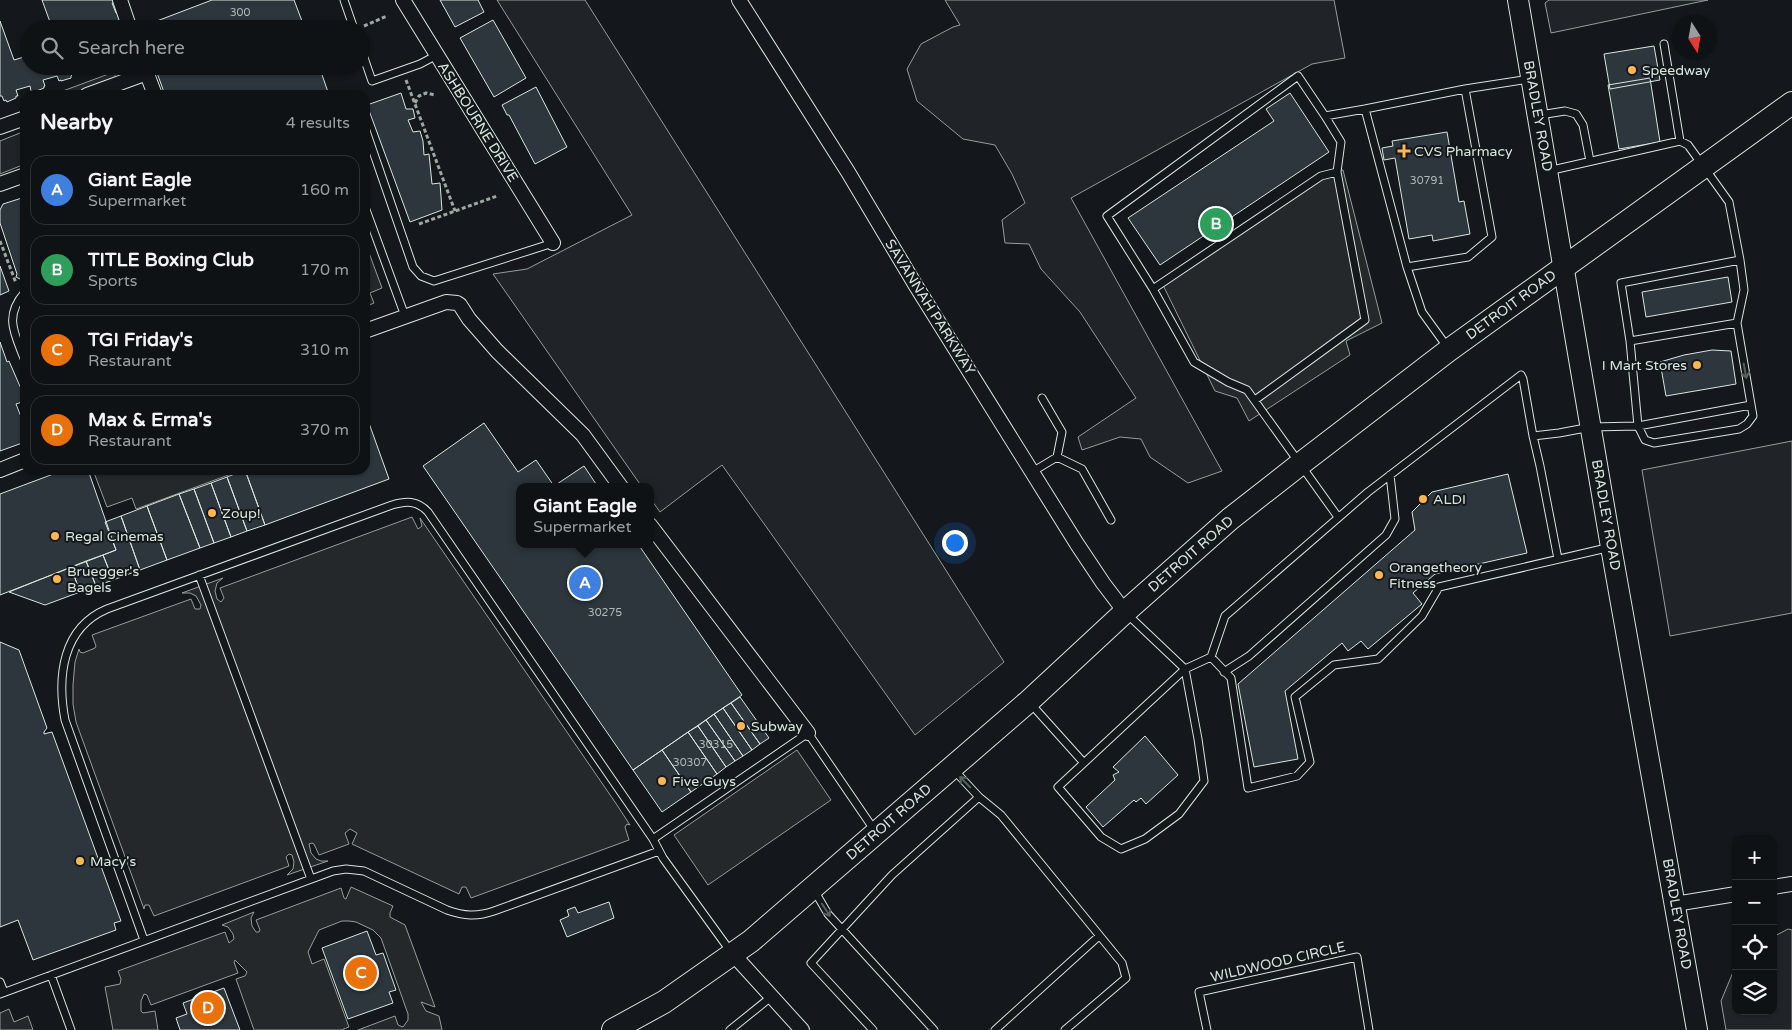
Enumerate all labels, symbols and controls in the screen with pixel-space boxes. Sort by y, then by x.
house number: 300 [230,6,250,19]
north arrow [1672,15,1717,60]
search box [20,20,370,75]
icon: search [38,34,66,62]
text: Search here [78,37,185,59]
street label: ASHBOURNE DRIVE [434,59,522,185]
street label: BRADLEY ROAD [1520,59,1556,173]
place label: Speedway [1642,62,1711,79]
marker: Speedway [1626,64,1638,76]
text: Nearby [40,110,113,135]
text: 4 results [286,113,350,133]
place label: CVS Pharmacy [1414,143,1513,160]
marker: CVS Pharmacy [1398,145,1410,157]
text: Giant Eagle [88,169,191,191]
house number: 30791 [1410,174,1444,187]
text: A [51,180,63,200]
text: 160 m [300,180,349,200]
text: Supermarket [88,191,186,211]
pin: B [1200,205,1232,243]
street label: SAVANNAH PARKWAY [881,236,979,378]
text: TITLE Boxing Club [88,249,254,271]
text: B [51,260,63,280]
text: 170 m [300,260,349,280]
street label: DETROIT ROAD [1462,267,1560,343]
text: Sports [88,271,137,291]
text: TGI Friday's [88,329,193,351]
text: C [51,340,63,360]
text: 310 m [300,340,349,360]
text: Restaurant [88,351,172,371]
place label: I Mart Stores [1602,357,1687,374]
marker: I Mart Stores [1691,359,1703,371]
one-way arrow [1740,363,1750,379]
text: Max & Erma's [88,409,212,431]
text: D [51,420,63,440]
text: 370 m [300,420,349,440]
text: Restaurant [88,431,172,451]
street label: BRADLEY ROAD [1588,458,1624,572]
popup [516,483,654,548]
place label: ALDI [1433,491,1466,508]
marker: ALDI [1417,493,1429,505]
text: Giant Eagle [533,495,637,517]
place label: Zoup! [222,505,261,522]
marker: Zoup! [206,507,218,519]
street label: DETROIT ROAD [1145,512,1237,596]
text: Supermarket [533,517,632,537]
place label: Regal Cinemas [65,528,164,545]
marker: Regal Cinemas [49,530,61,542]
your location [942,530,968,556]
place label: Orangetheory Fitness [1389,559,1482,592]
place label: Bruegger's Bagels [67,563,139,596]
pin: A [569,564,601,602]
marker: Orangetheory Fitness [1373,569,1385,581]
marker: Bruegger's Bagels [51,573,63,585]
house number: 30275 [588,606,622,619]
place label: Subway [751,718,804,735]
marker: Subway [735,720,747,732]
house number: 30315 [699,738,733,751]
house number: 30307 [673,756,707,769]
place label: Five Guys [672,773,736,790]
marker: Five Guys [656,775,668,787]
one-way arrow [959,776,971,788]
street label: DETROIT ROAD [843,780,935,864]
map controls [1732,835,1777,1015]
button: + [1732,835,1777,880]
place label: Macy's [90,853,136,870]
marker: Macy's [74,855,86,867]
street label: BRADLEY ROAD [1659,857,1695,971]
button: − [1732,880,1777,925]
one-way arrow [821,903,832,917]
button: locate [1732,925,1777,970]
street label: WILDWOOD CIRCLE [1209,938,1347,986]
pin: C [345,954,377,992]
button: layers [1732,970,1777,1015]
pin: D [192,989,224,1027]

